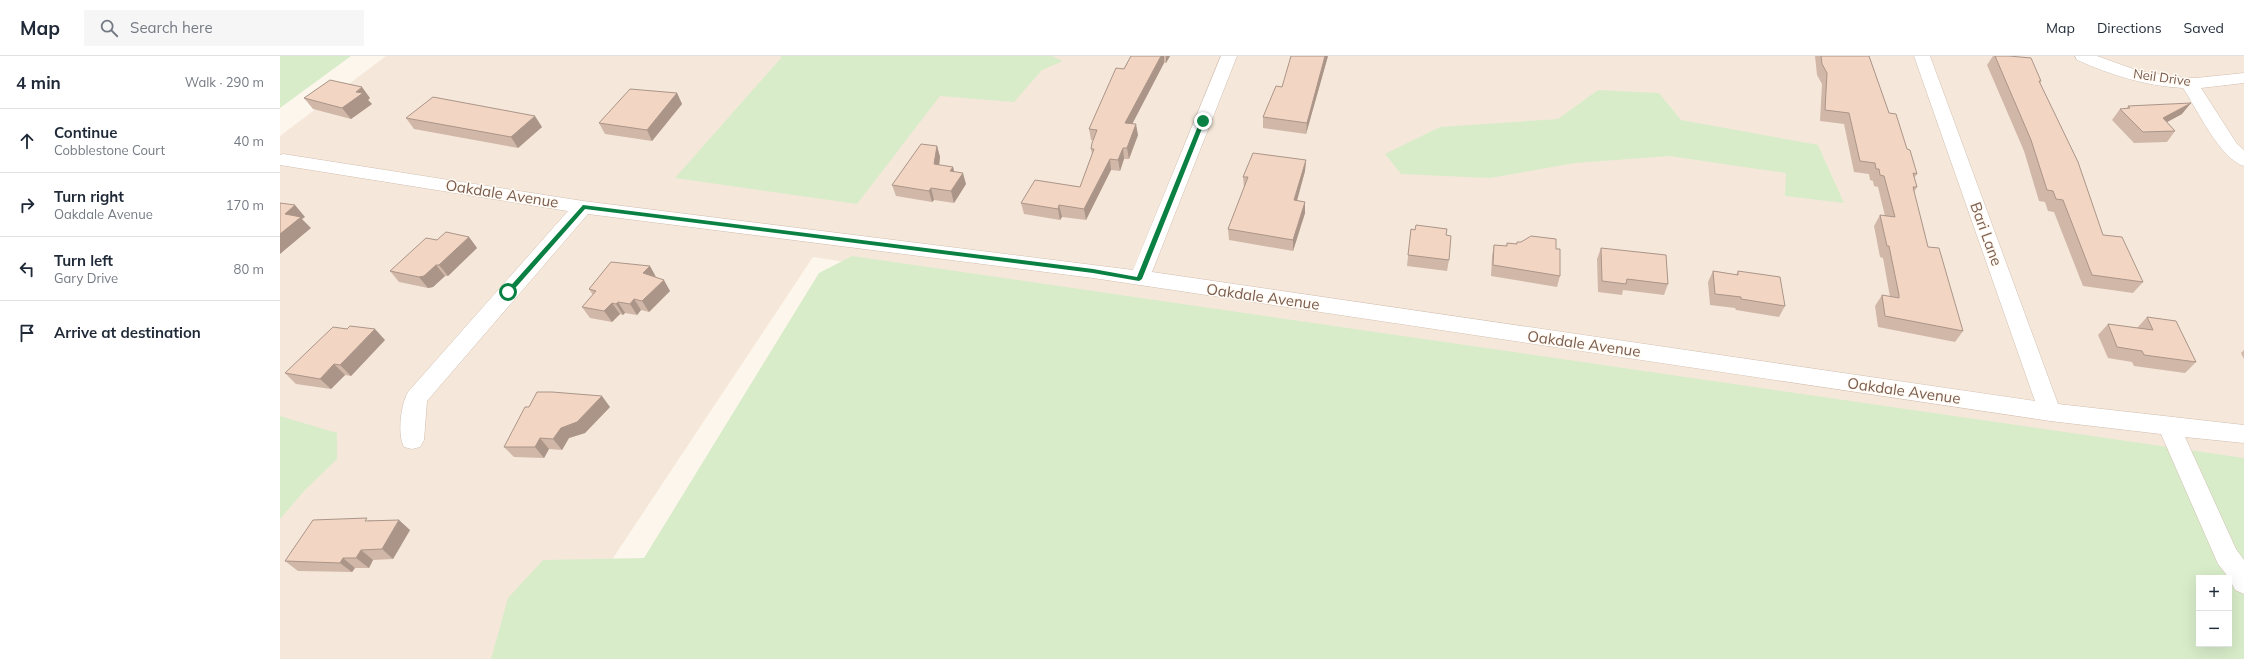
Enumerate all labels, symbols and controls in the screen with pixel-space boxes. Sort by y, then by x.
search box [84,10,364,46]
text: Map [20,16,60,40]
icon: search [98,17,120,39]
text: Search here [130,18,213,37]
text: Map [2046,19,2075,37]
text: Directions [2097,19,2162,37]
text: Saved [2184,19,2224,37]
street label: Neil Drive [2132,65,2192,89]
text: 4 min [16,72,61,93]
text: Walk · 290 m [185,74,264,90]
route end [1194,112,1212,130]
text: Continue [54,123,117,142]
icon: ahead [16,130,38,152]
text: 40 m [234,133,264,149]
text: Cobblestone Court [54,142,165,158]
street label: Oakdale Avenue [444,175,560,212]
text: Turn right [54,187,124,206]
icon: right [16,194,38,216]
text: 170 m [226,197,264,213]
street label: Bari Lane [1966,199,2007,268]
text: Oakdale Avenue [54,206,153,222]
text: Turn left [54,251,113,270]
icon: left [16,258,38,280]
text: 80 m [234,261,264,277]
text: Gary Drive [54,270,118,286]
street label: Oakdale Avenue [1205,279,1321,314]
route start [499,283,517,301]
icon: arrive [16,322,38,344]
text: Arrive at destination [54,323,201,342]
street label: Oakdale Avenue [1526,326,1642,361]
street label: Oakdale Avenue [1846,373,1962,408]
map controls [2196,575,2232,647]
button: + [2196,575,2232,611]
button: − [2196,611,2232,647]

